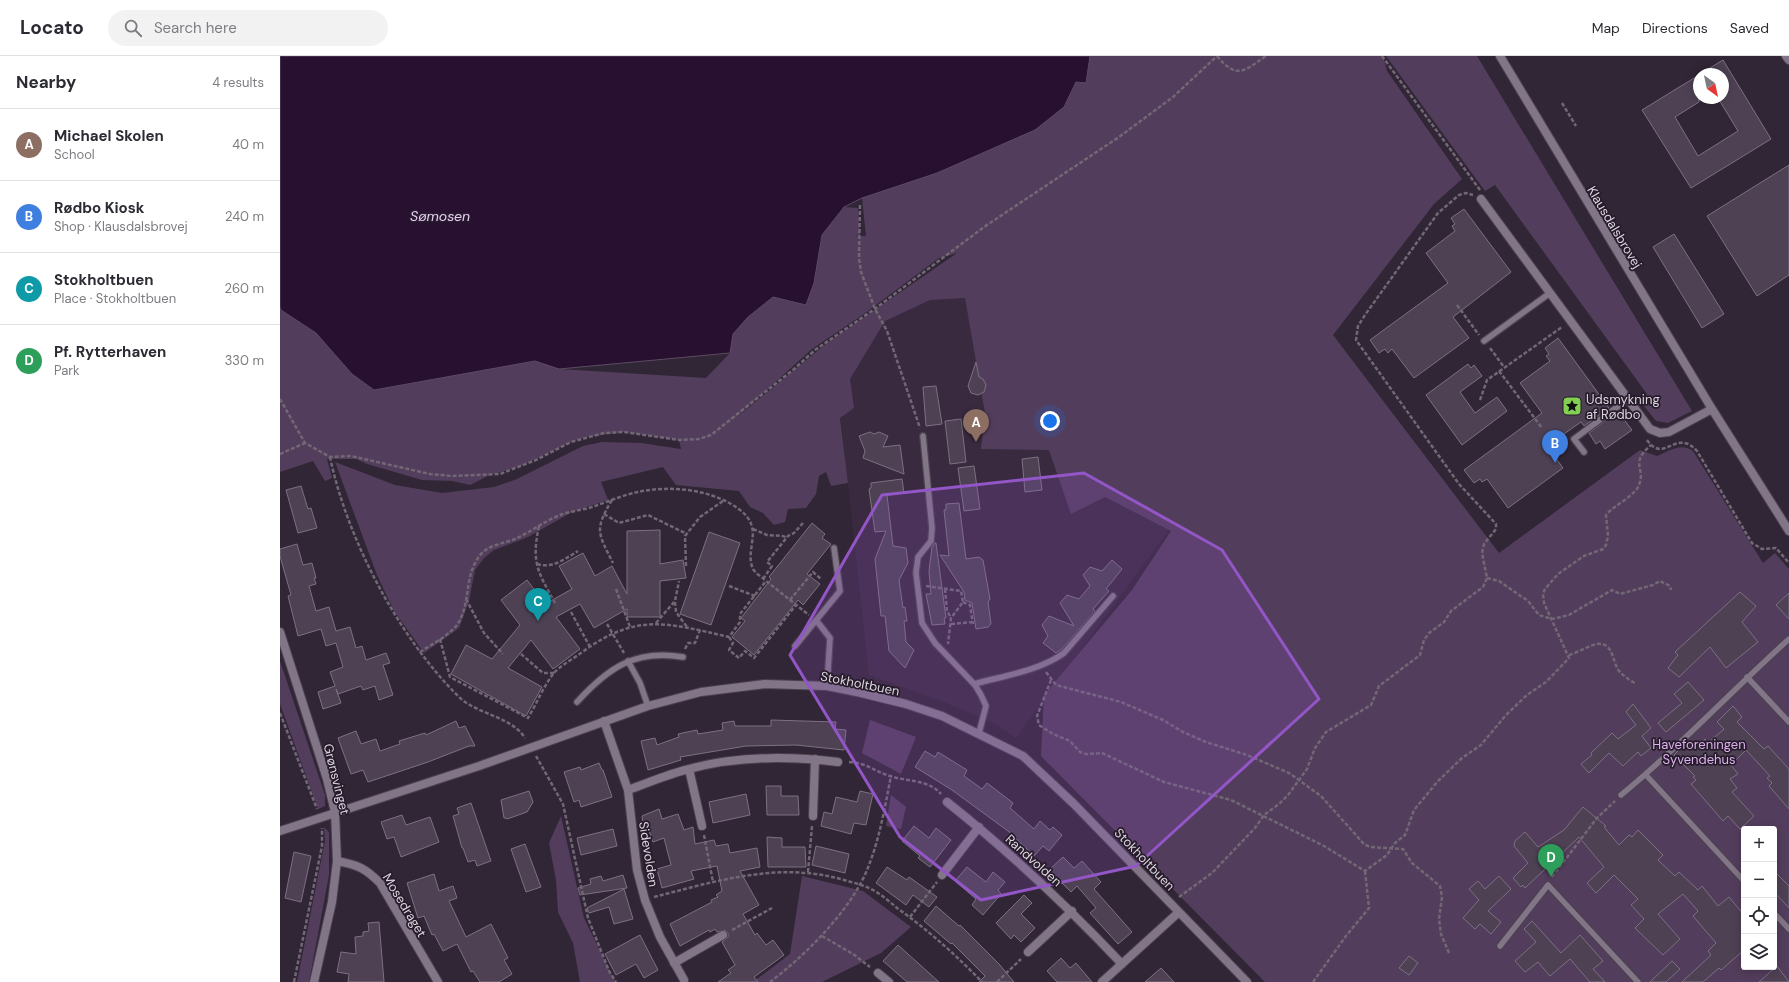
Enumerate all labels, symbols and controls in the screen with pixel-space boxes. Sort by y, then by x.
search box [108,10,388,46]
text: Locato [20,15,84,40]
icon: search [122,17,144,39]
text: Search here [154,18,237,38]
text: Map [1592,19,1620,37]
text: Directions [1642,19,1708,37]
text: Saved [1730,19,1769,37]
north arrow [1693,68,1729,104]
text: Nearby [16,71,76,93]
text: 4 results [212,74,264,91]
text: Michael Skolen [54,126,164,146]
text: A [24,136,34,153]
text: 40 m [232,136,264,153]
text: School [54,146,95,163]
street label: Klausdalsbrovej [1583,183,1646,272]
text: Rødbo Kiosk [54,198,144,218]
water label: Sømosen [410,207,470,225]
text: B [25,208,33,225]
text: 240 m [225,208,264,225]
text: Shop · Klausdalsbrovej [54,218,188,235]
text: Stokholtbuen [54,270,153,290]
text: C [24,280,34,297]
text: 260 m [224,280,264,297]
text: Place · Stokholtbuen [54,290,176,307]
text: Pf. Rytterhaven [54,342,166,362]
text: D [24,352,34,369]
text: 330 m [225,352,264,369]
text: Park [54,362,80,379]
place label: Udsmykning af Rødbo [1586,391,1660,423]
place icon: Udsmykning af Rødbo [1561,395,1583,417]
pin: A [963,409,989,442]
your location [1040,411,1060,431]
pin: B [1542,430,1568,463]
pin: C [525,588,551,621]
street label: Stokholtbuen [819,667,901,699]
park label: Haveforeningen Syvendehus [1652,736,1746,768]
street label: Grønsvinget [319,742,354,816]
street label: Sidevolden [635,820,662,888]
street label: Stokholtbuen [1111,825,1179,894]
map controls [1741,826,1777,970]
button: + [1741,826,1777,862]
street label: Randvolden [1002,831,1065,890]
pin: D [1538,844,1564,877]
button: − [1741,862,1777,898]
street label: Mosedraget [379,870,430,940]
button: locate [1741,898,1777,934]
button: layers [1741,934,1777,970]

